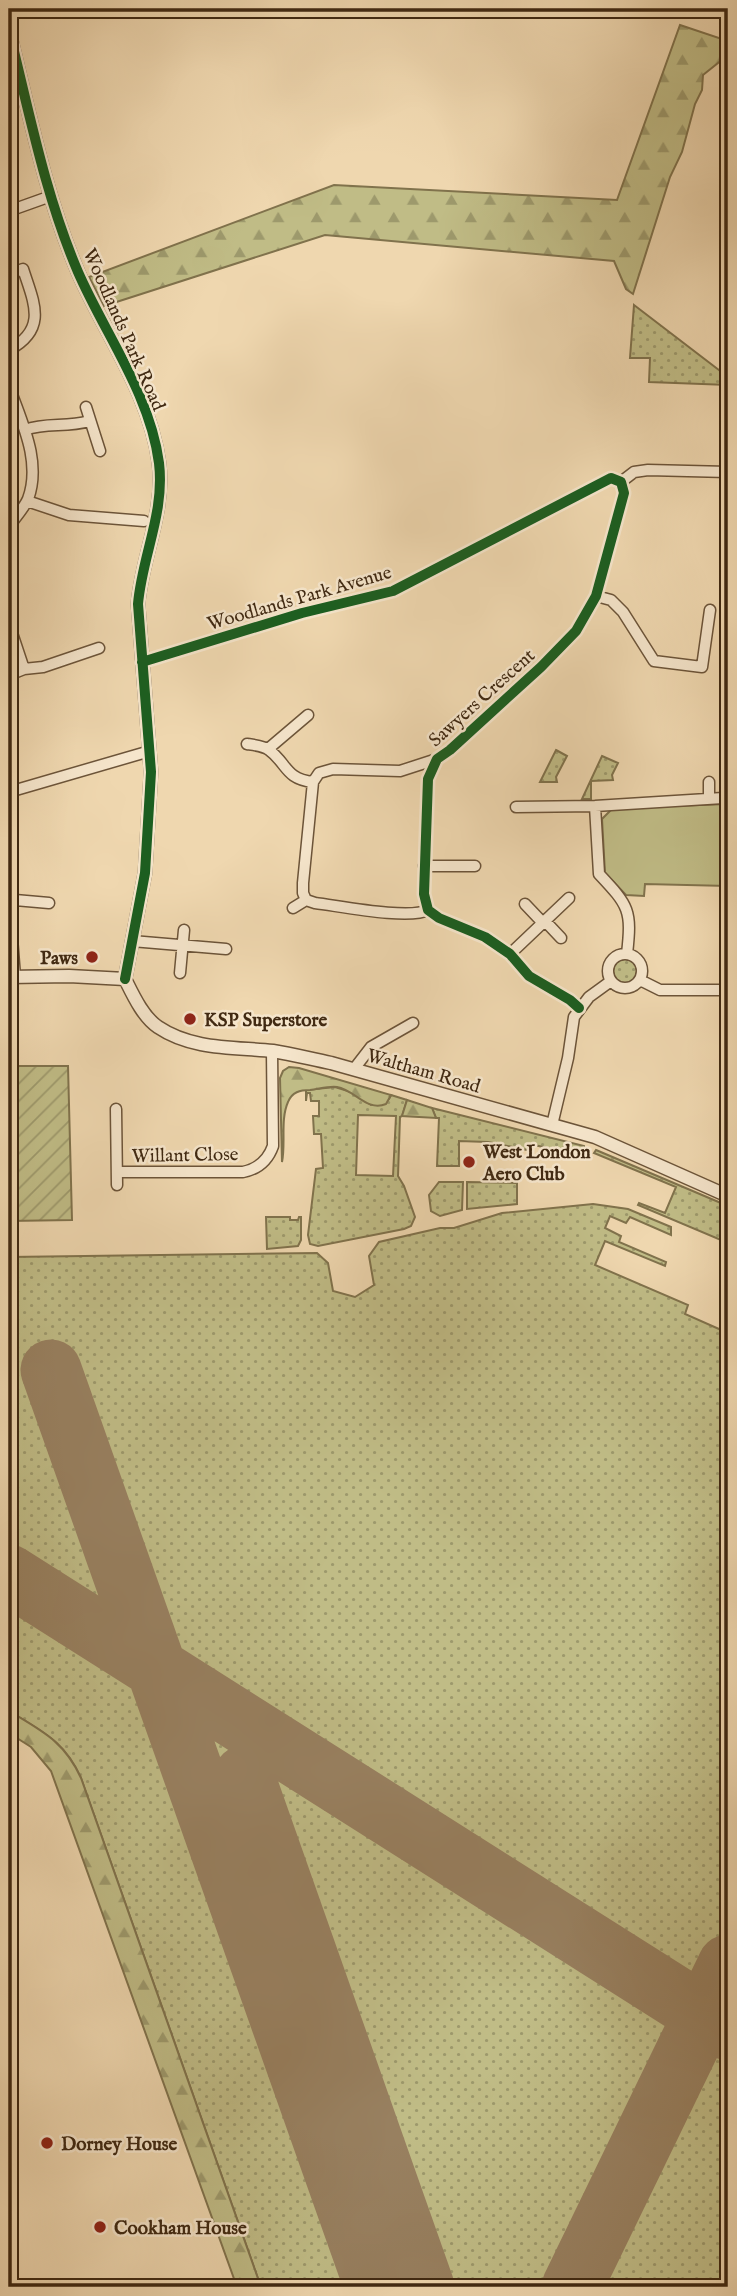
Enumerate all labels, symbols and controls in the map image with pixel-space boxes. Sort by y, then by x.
street label: Woodlands Park Road [77,245,170,416]
street label: Woodlands Park Avenue [205,561,395,637]
street label: Sawyers Crescent [424,644,541,753]
place label: Paws [40,947,78,971]
marker: Paws [84,949,100,965]
place label: KSP Superstore [204,1009,328,1033]
marker: KSP Superstore [182,1011,198,1027]
street label: Waltham Road [364,1044,484,1100]
place label: West London Aero Club [482,1141,591,1187]
street label: Willant Close [131,1143,239,1169]
marker: West London Aero Club [461,1154,477,1170]
place label: Dorney House [61,2133,177,2157]
marker: Dorney House [39,2135,55,2151]
place label: Cookham House [114,2217,247,2241]
marker: Cookham House [92,2219,108,2235]

